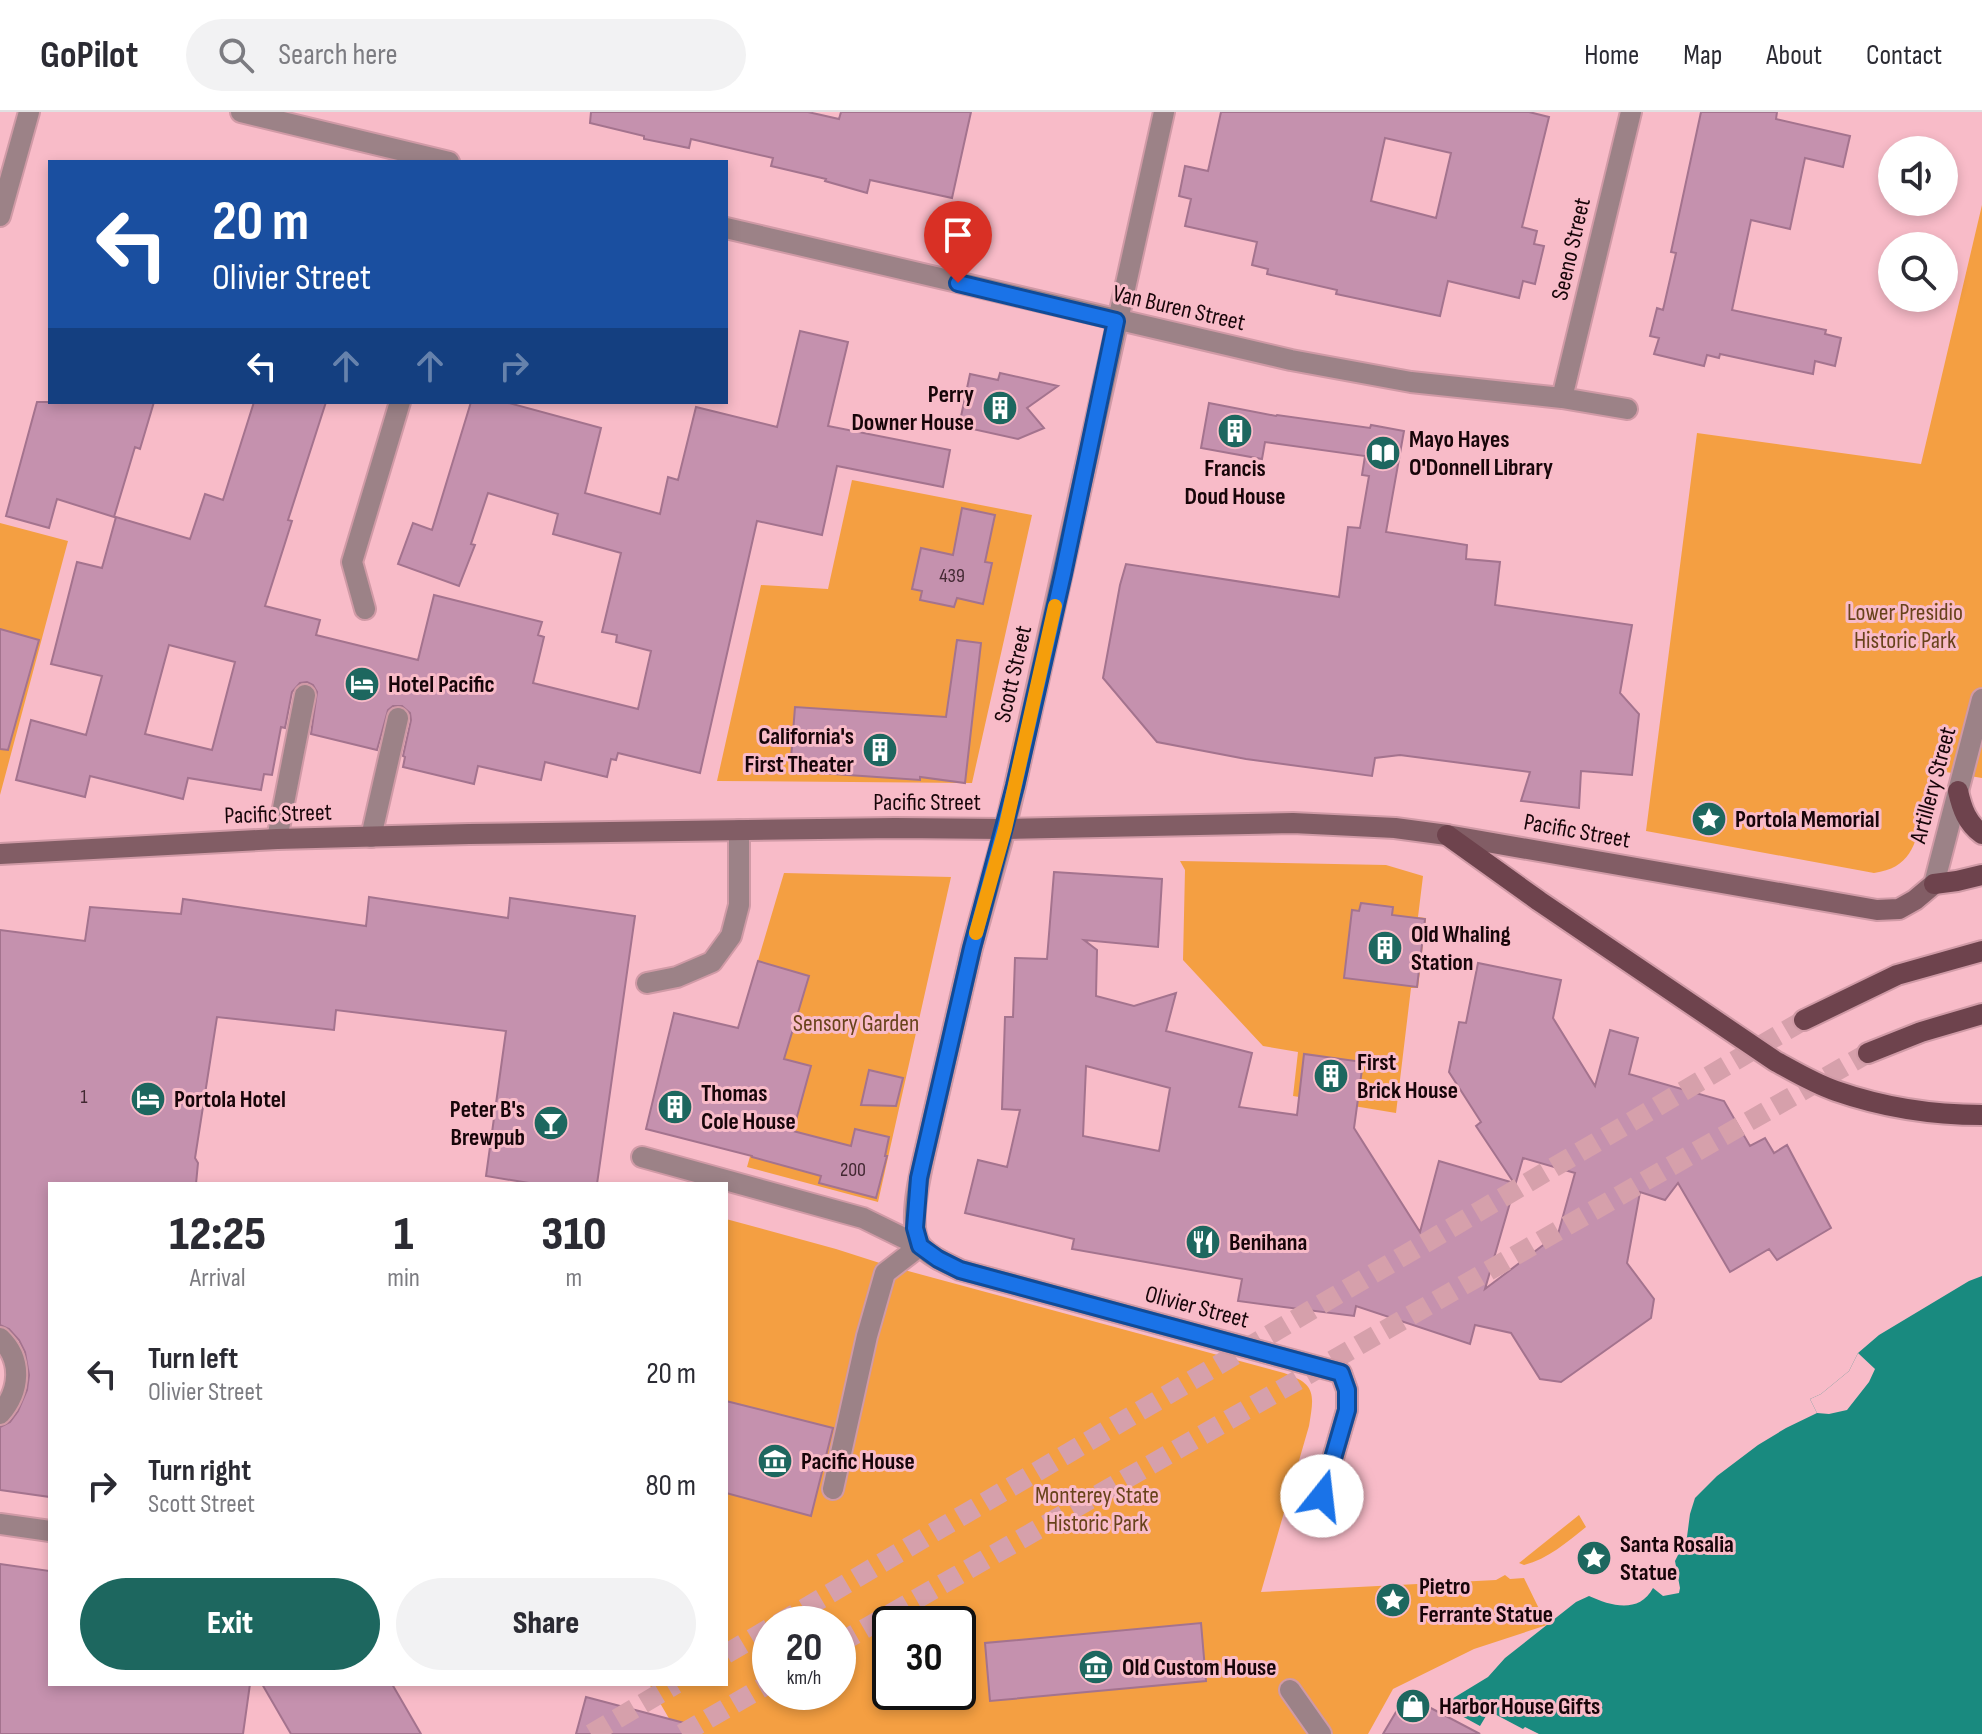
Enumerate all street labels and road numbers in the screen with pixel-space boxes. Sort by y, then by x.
street label: Seeno Street [1545,195,1597,303]
street label: Van Buren Street [1110,279,1248,337]
street label: Scott Street [988,623,1038,725]
street label: Artillery Street [1903,724,1962,847]
street label: Pacific Street [873,788,981,817]
street label: Pacific Street [224,798,332,830]
street label: Pacific Street [1521,807,1633,855]
street label: Olivier Street [1142,1279,1252,1335]

